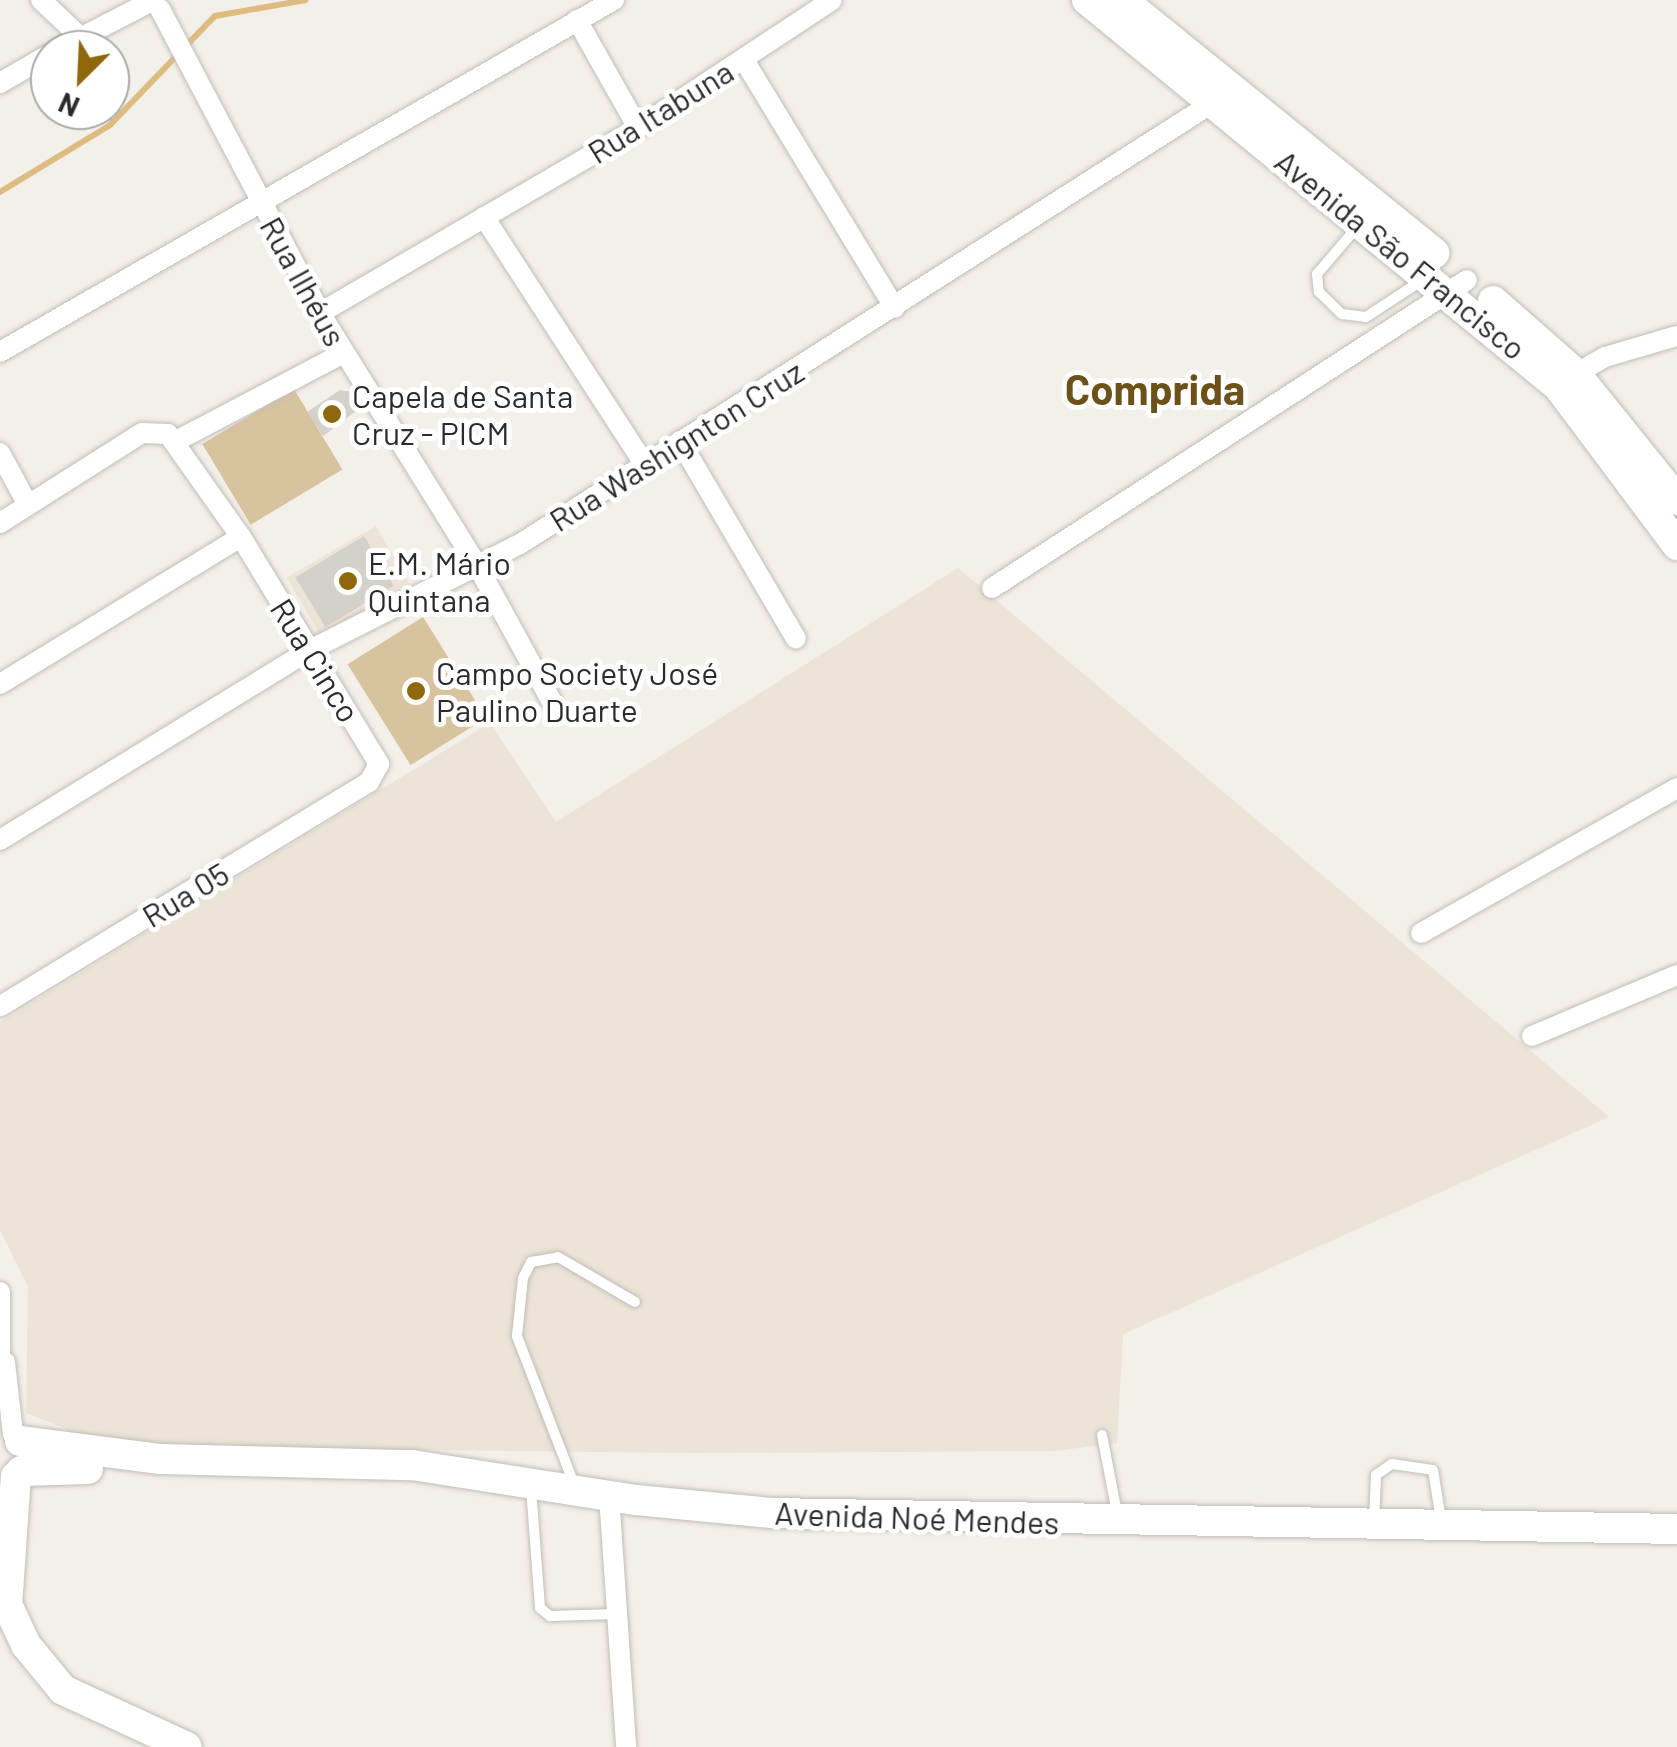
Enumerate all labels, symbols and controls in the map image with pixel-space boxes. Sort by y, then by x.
north arrow [30,30,130,130]
street label: Rua Itabuna [580,51,740,171]
text: N [53,86,84,125]
street label: Avenida São Francisco [1268,141,1534,367]
street label: Rua Ilhéus [253,210,355,352]
street label: Rua Washignton Cruz [542,351,810,539]
district label: Comprida [1065,363,1245,413]
place label: Capela de Santa Cruz - PICM [352,377,573,452]
marker: Capela de Santa Cruz - PICM [321,403,343,425]
place label: E.M. Mário Quintana [368,544,511,619]
marker: E.M. Mário Quintana [337,570,359,592]
street label: Rua Cinco [263,591,369,729]
place label: Campo Society José Paulino Duarte [436,654,718,729]
marker: Campo Society José Paulino Duarte [405,680,427,702]
street label: Rua 05 [135,853,235,935]
street label: Avenida Noé Mendes [774,1493,1060,1541]

